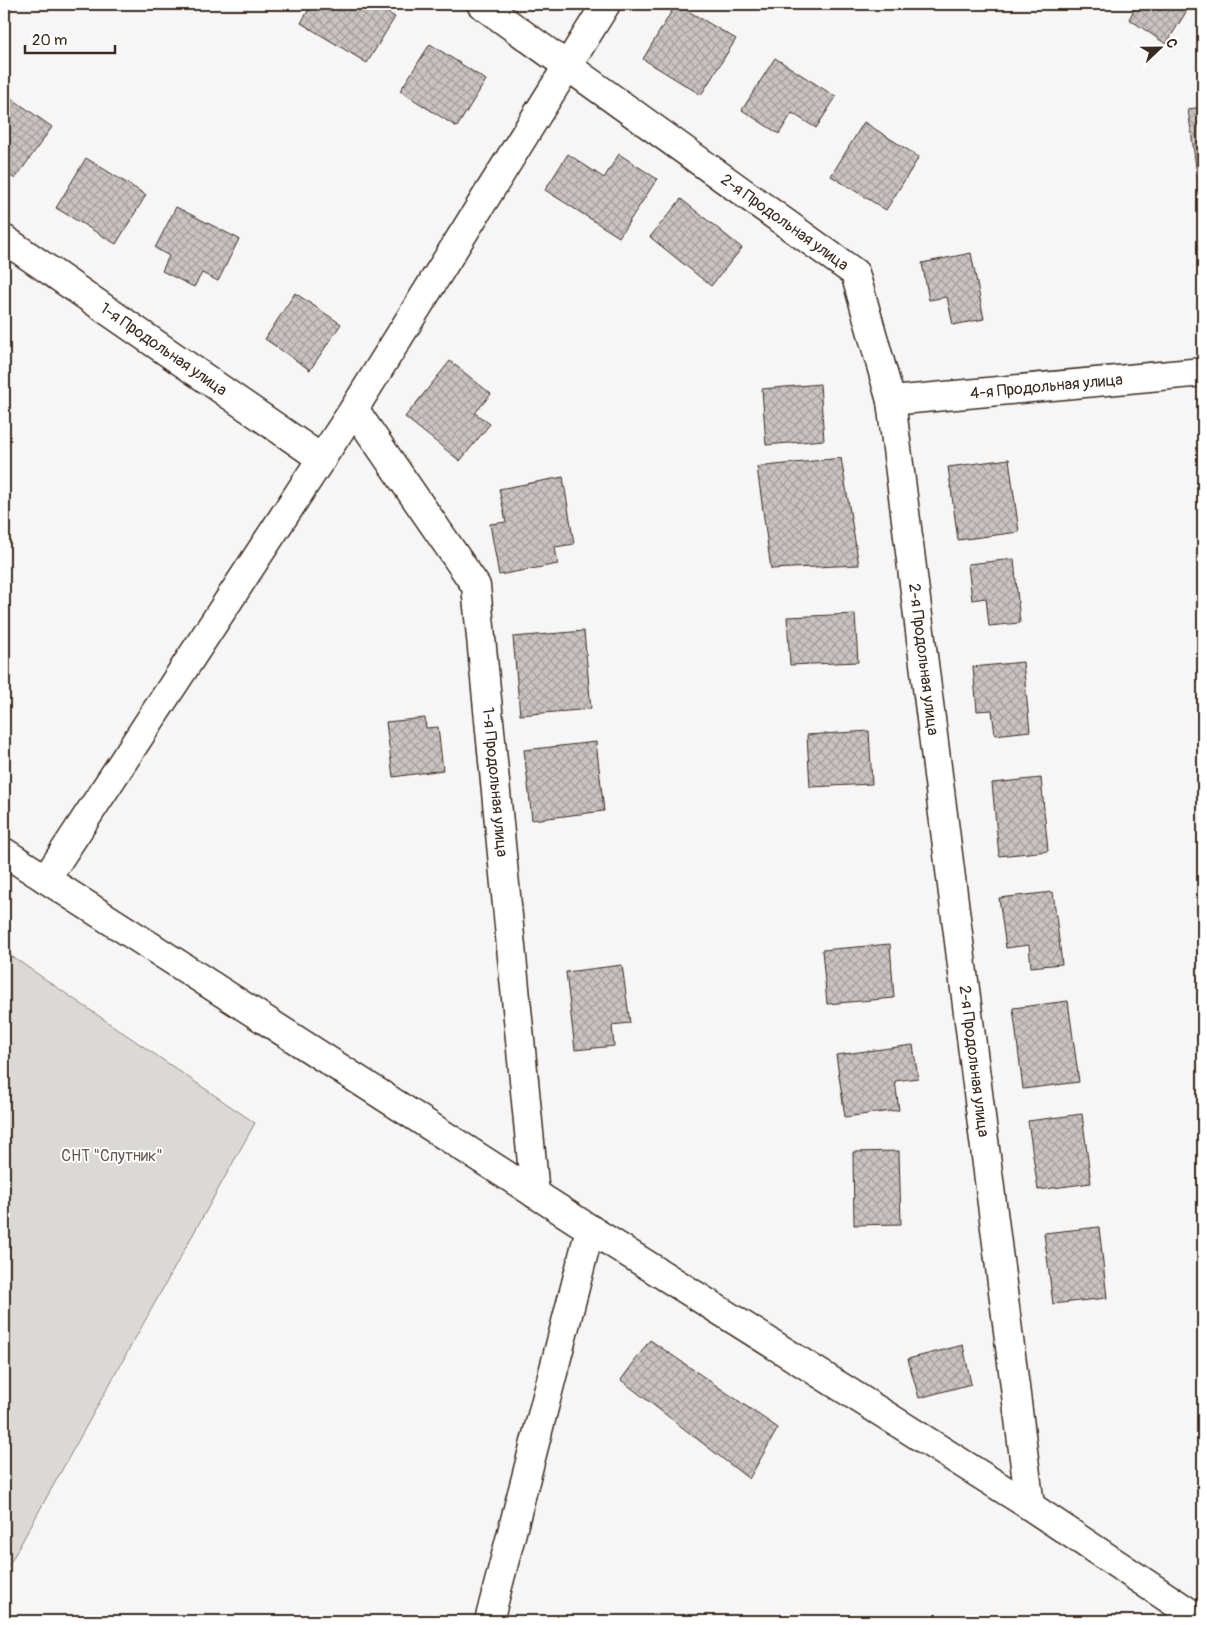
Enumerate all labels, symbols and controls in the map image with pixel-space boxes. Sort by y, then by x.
scale bar [25,22,115,54]
north arrow [1134,22,1184,72]
text: 20 m [32,31,67,50]
text: С [1162,36,1181,51]
street label: 2-я Продольная улица [717,170,853,275]
street label: 1-я Продольная улица [96,298,231,400]
street label: 4-я Продольная улица [969,370,1124,404]
street label: 2-я Продольная улица [904,582,943,736]
street label: 1-я Продольная улица [478,706,512,858]
street label: 2-я Продольная улица [955,984,994,1138]
park label: СНТ "Спутник" [61,1146,163,1166]

